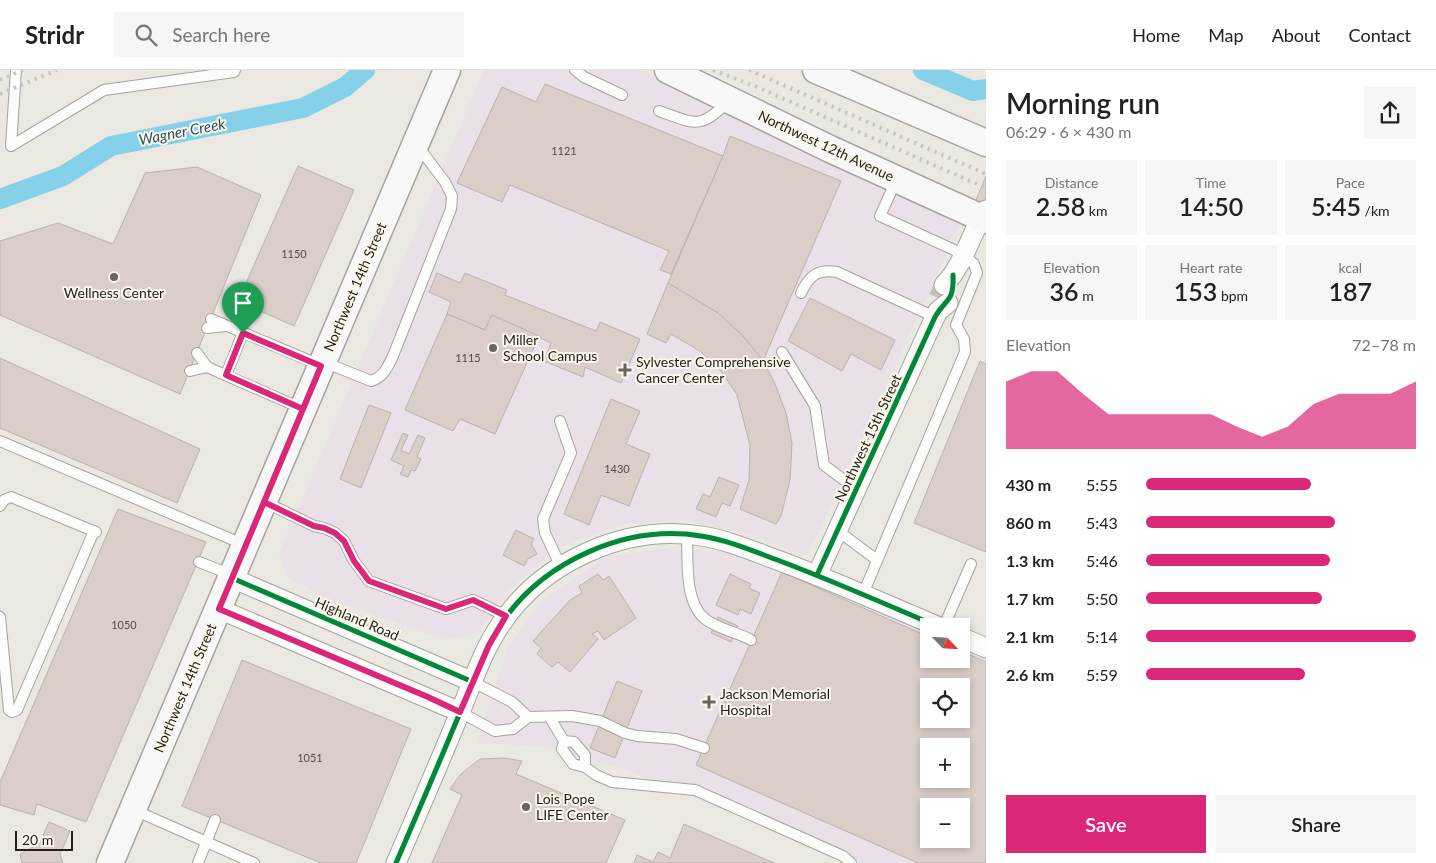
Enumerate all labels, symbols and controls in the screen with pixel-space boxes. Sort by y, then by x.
search box [114,12,464,57]
text: Stridr [25,20,84,49]
icon: search [132,21,160,49]
text: Search here [172,23,270,46]
text: Home [1132,24,1180,46]
text: Map [1208,24,1244,46]
text: About [1272,24,1321,46]
text: Contact [1349,24,1411,46]
text: Morning run [1006,86,1160,120]
button: share [1364,87,1416,139]
street label: Northwest 12th Avenue [756,107,897,184]
water label: Wagner Creek [137,114,227,148]
text: 06:29 · 6 × 430 m [1006,122,1131,141]
house number: 1121 [551,144,577,157]
text: Distance [1045,174,1099,191]
text: Time [1196,174,1226,191]
text: Pace [1336,174,1365,191]
text: 2.58 [1036,191,1085,221]
text: 14:50 [1179,191,1243,221]
text: 5:45 [1311,191,1361,221]
text: km [1085,202,1107,219]
text: /km [1361,202,1390,219]
street label: Northwest 14th Street [320,220,389,354]
house number: 1150 [281,247,307,260]
text: Elevation [1043,259,1100,276]
text: Heart rate [1180,259,1242,276]
text: kcal [1338,259,1362,276]
marker: Wellness Center [108,271,120,283]
text: 36 [1050,276,1079,306]
text: 153 [1174,276,1217,306]
text: 187 [1329,276,1372,306]
pin [222,282,264,333]
place label: Wellness Center [64,284,164,301]
text: m [1079,287,1094,304]
text: bpm [1217,287,1248,304]
icon: arrive [229,289,257,317]
place label: Miller School Campus [503,331,597,364]
text: Elevation [1006,335,1071,354]
text: 72–78 m [1352,335,1416,354]
marker: Miller School Campus [487,342,499,354]
house number: 1115 [455,351,481,364]
place label: Sylvester Comprehensive Cancer Center [636,353,791,386]
marker: Sylvester Comprehensive Cancer Center [618,363,632,377]
street label: Northwest 15th Street [831,371,905,504]
house number: 1430 [604,462,630,475]
text: 430 m [1006,475,1051,494]
text: 5:55 [1086,475,1118,494]
text: 860 m [1006,513,1051,532]
text: 5:43 [1086,513,1118,532]
text: 1.3 km [1006,551,1054,570]
text: 5:46 [1086,551,1118,570]
text: 1.7 km [1006,589,1054,608]
text: 5:50 [1086,589,1118,608]
street label: Highland Road [313,593,402,644]
house number: 1050 [111,618,137,631]
north arrow [920,618,970,668]
map controls [920,618,970,848]
street label: Northwest 14th Street [150,621,219,755]
text: 2.1 km [1006,627,1054,646]
text: 5:14 [1086,627,1118,646]
text: 2.6 km [1006,665,1054,684]
text: 5:59 [1086,665,1118,684]
button: locate [920,678,970,728]
place label: Jackson Memorial Hospital [720,685,830,718]
marker: Jackson Memorial Hospital [702,695,716,709]
button: + [920,738,970,788]
house number: 1051 [297,751,323,764]
place label: Lois Pope LIFE Center [536,790,609,823]
button: Save [1006,795,1206,853]
button: Share [1216,795,1416,853]
button: − [920,798,970,848]
marker: Lois Pope LIFE Center [520,801,532,813]
scale bar [15,828,72,851]
text: 20 m [22,831,53,848]

